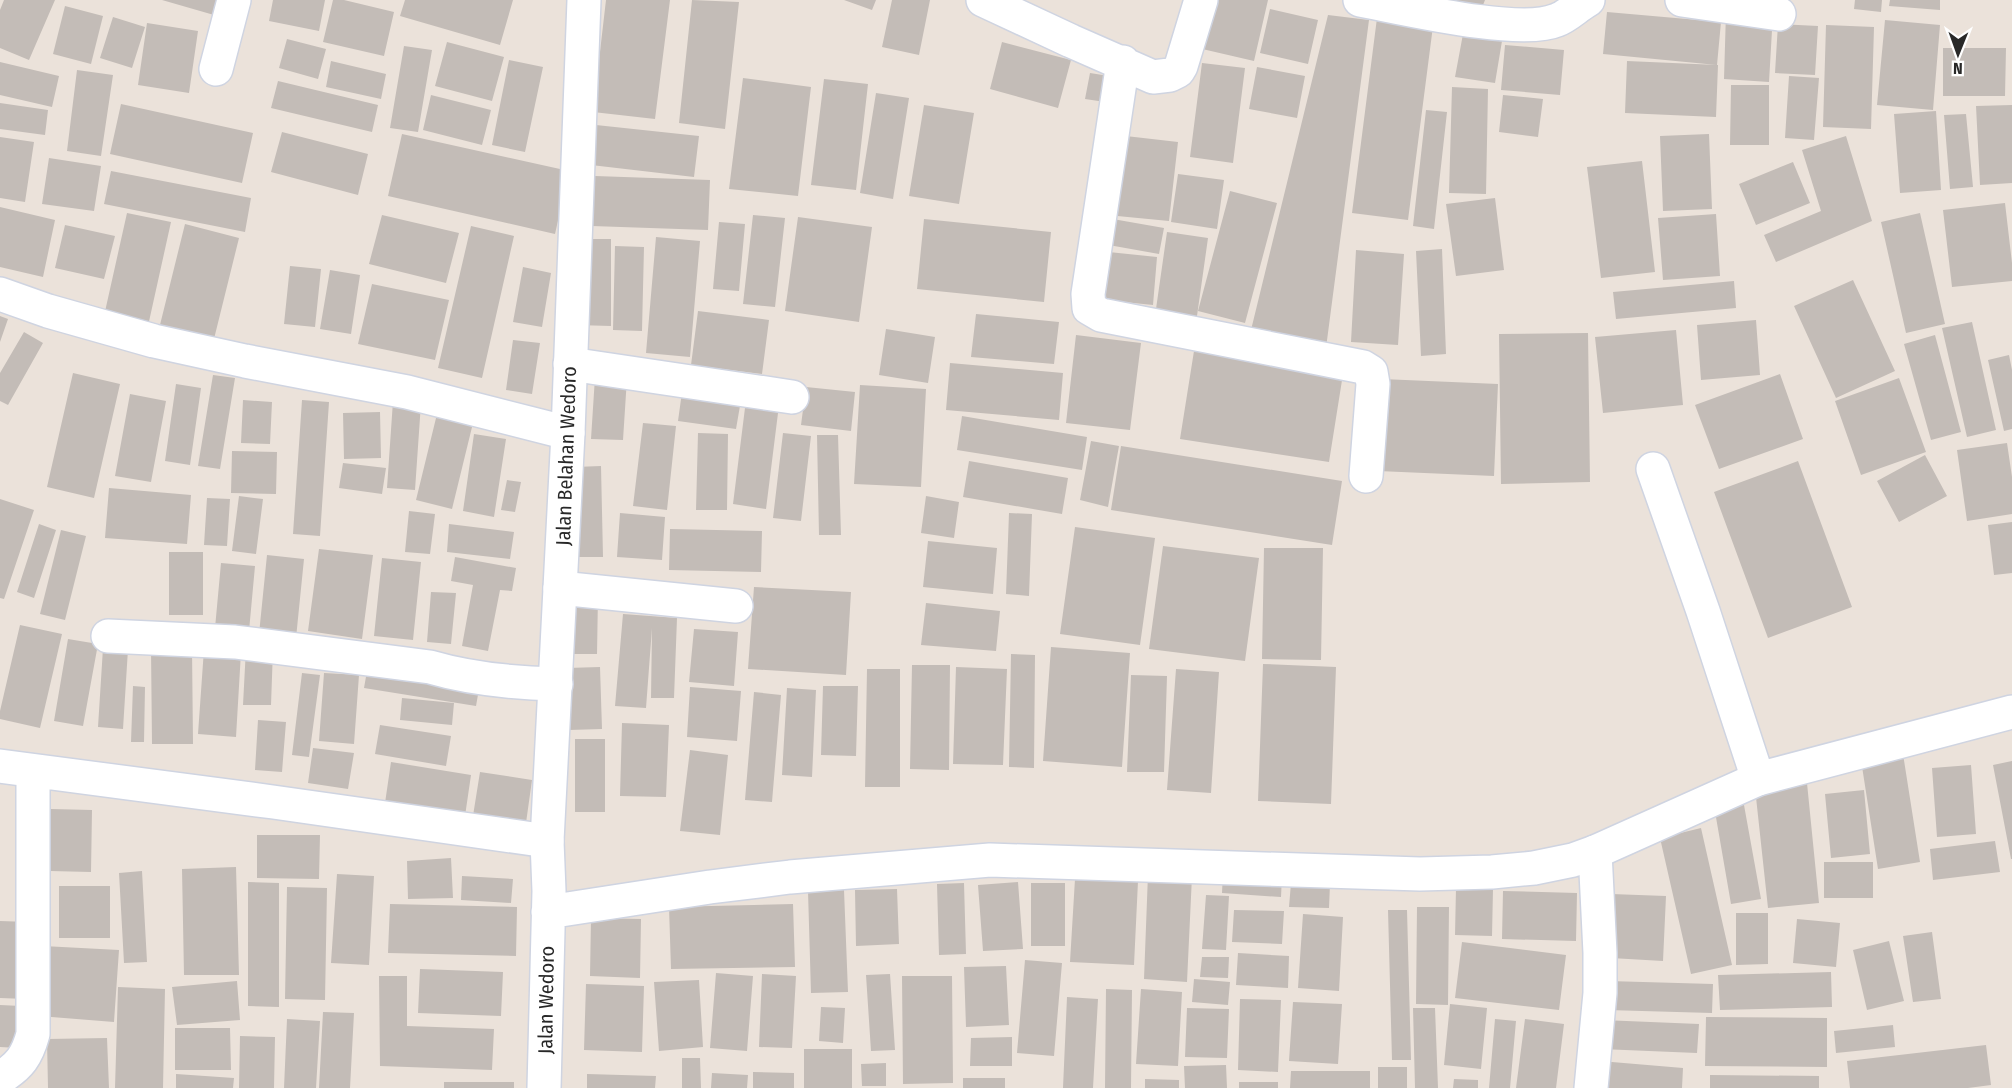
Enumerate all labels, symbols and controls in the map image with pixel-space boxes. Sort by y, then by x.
north arrow [1928,24,1988,84]
text: N [1953,59,1963,78]
street label: Jalan Belahan Wedoro [551,366,581,546]
street label: Jalan Wedoro [533,946,559,1054]

